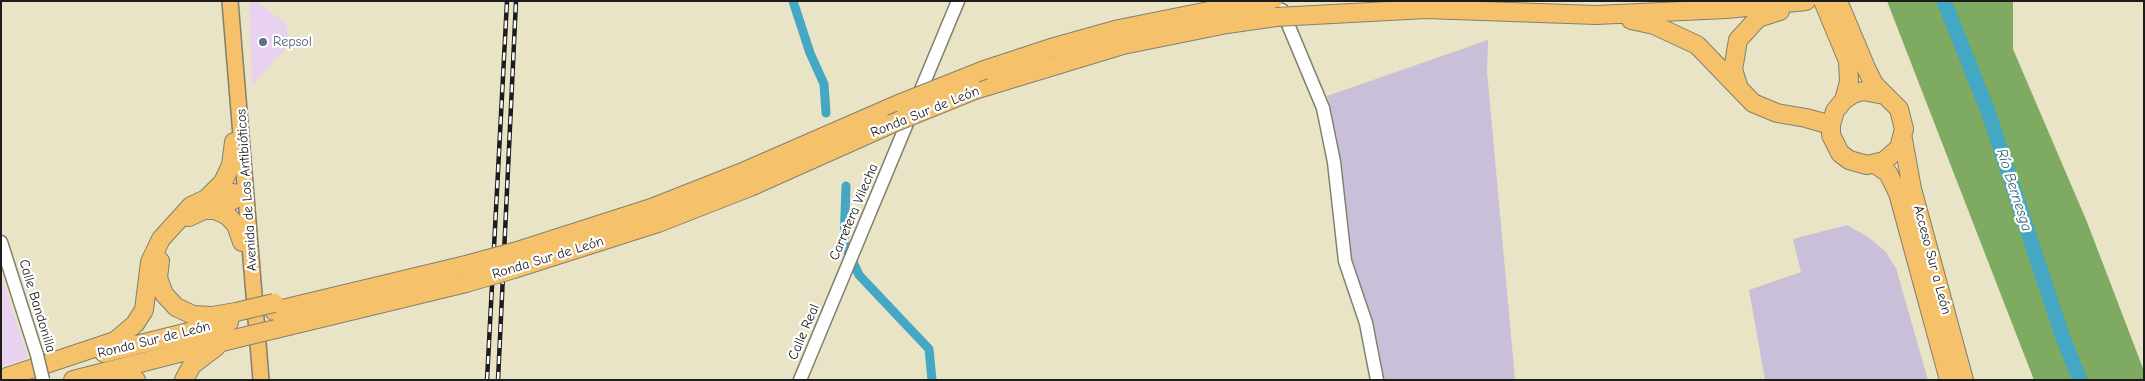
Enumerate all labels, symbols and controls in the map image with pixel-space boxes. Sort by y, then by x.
place label: Repsol [273,34,312,50]
marker: Repsol [257,36,269,48]
street label: Ronda Sur de León [868,83,982,141]
street label: Avenida de Los Antibióticos [233,108,261,272]
water label: Río Bernesga [1992,146,2036,234]
street label: Carretera Vilecha [826,161,882,263]
street label: Acceso Sur a León [1909,204,1955,316]
street label: Ronda Sur de León [490,233,606,283]
street label: Calle Bandonilla [15,257,59,355]
street label: Calle Real [785,302,823,362]
street label: Ronda Sur de León [96,318,212,362]

